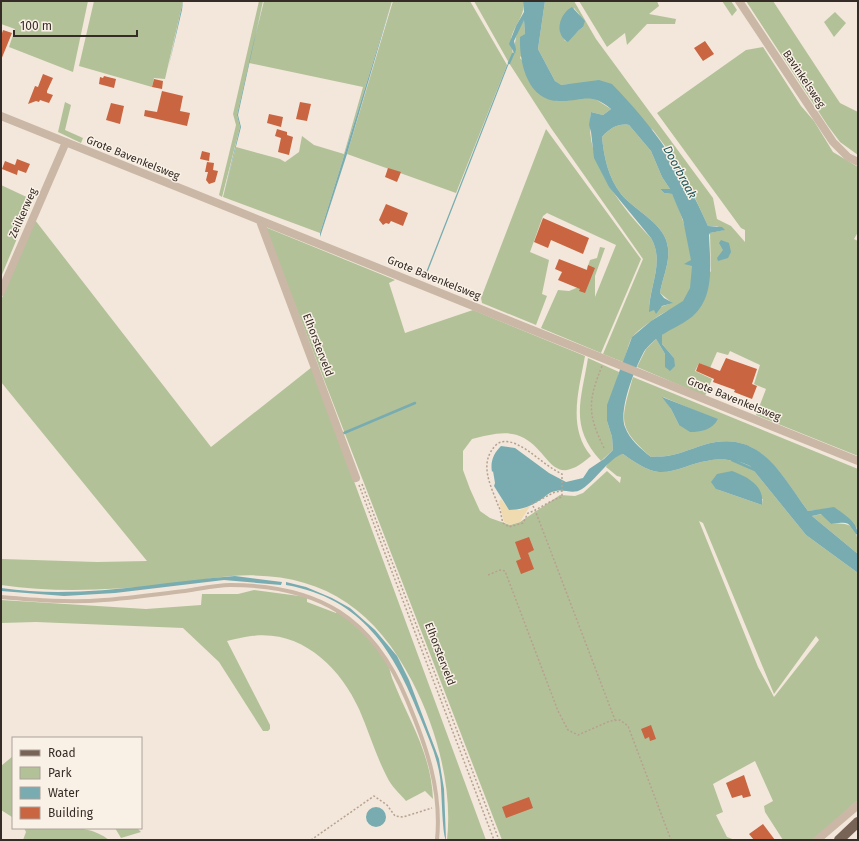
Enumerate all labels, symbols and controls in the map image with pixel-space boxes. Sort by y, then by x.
scale bar [14,12,137,38]
text: 100 m [20,19,52,33]
street label: Bavinkelsweg [780,48,828,111]
street label: Grote Bavenkelsweg [84,133,182,183]
water label: Doorbraak [660,143,700,201]
street label: Zeilkerweg [6,186,40,240]
street label: Grote Bavenkelsweg [385,253,483,303]
street label: Elhorsterveld [300,312,336,378]
street label: Grote Bavenkelsweg [685,374,783,424]
street label: Elhorsterveld [422,621,458,687]
legend [12,737,142,829]
text: Road [48,746,76,760]
text: Park [48,766,72,780]
text: Water [48,786,80,800]
text: Building [48,806,94,820]

